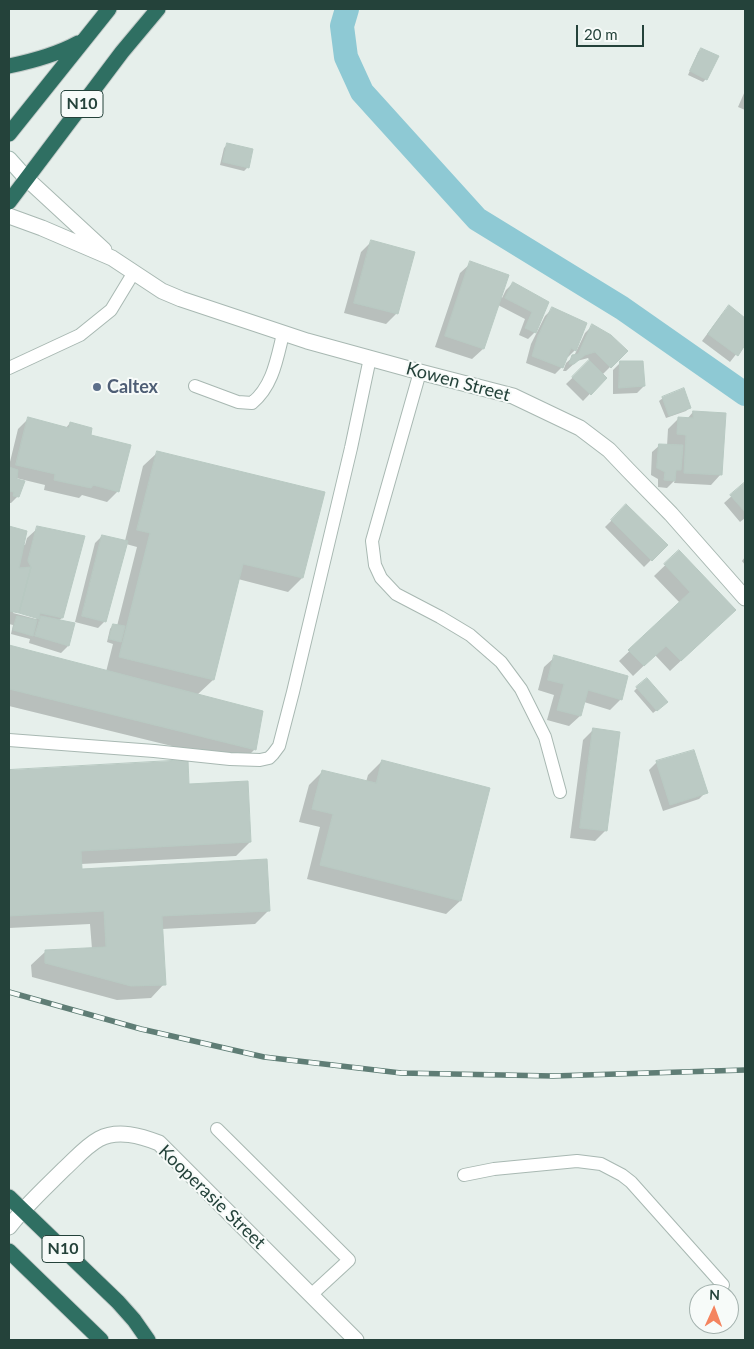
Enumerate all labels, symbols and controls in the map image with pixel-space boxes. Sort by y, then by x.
scale bar [579,15,646,47]
text: 20 m [584,25,618,43]
road number: N10 [61,90,103,118]
street label: Kowen Street [404,358,512,406]
place label: Caltex [107,376,158,398]
marker: Caltex [91,381,103,393]
street label: Kooperasie Street [154,1141,270,1253]
road number: N10 [42,1236,84,1262]
north arrow [689,1284,739,1334]
text: N [709,1286,720,1303]

